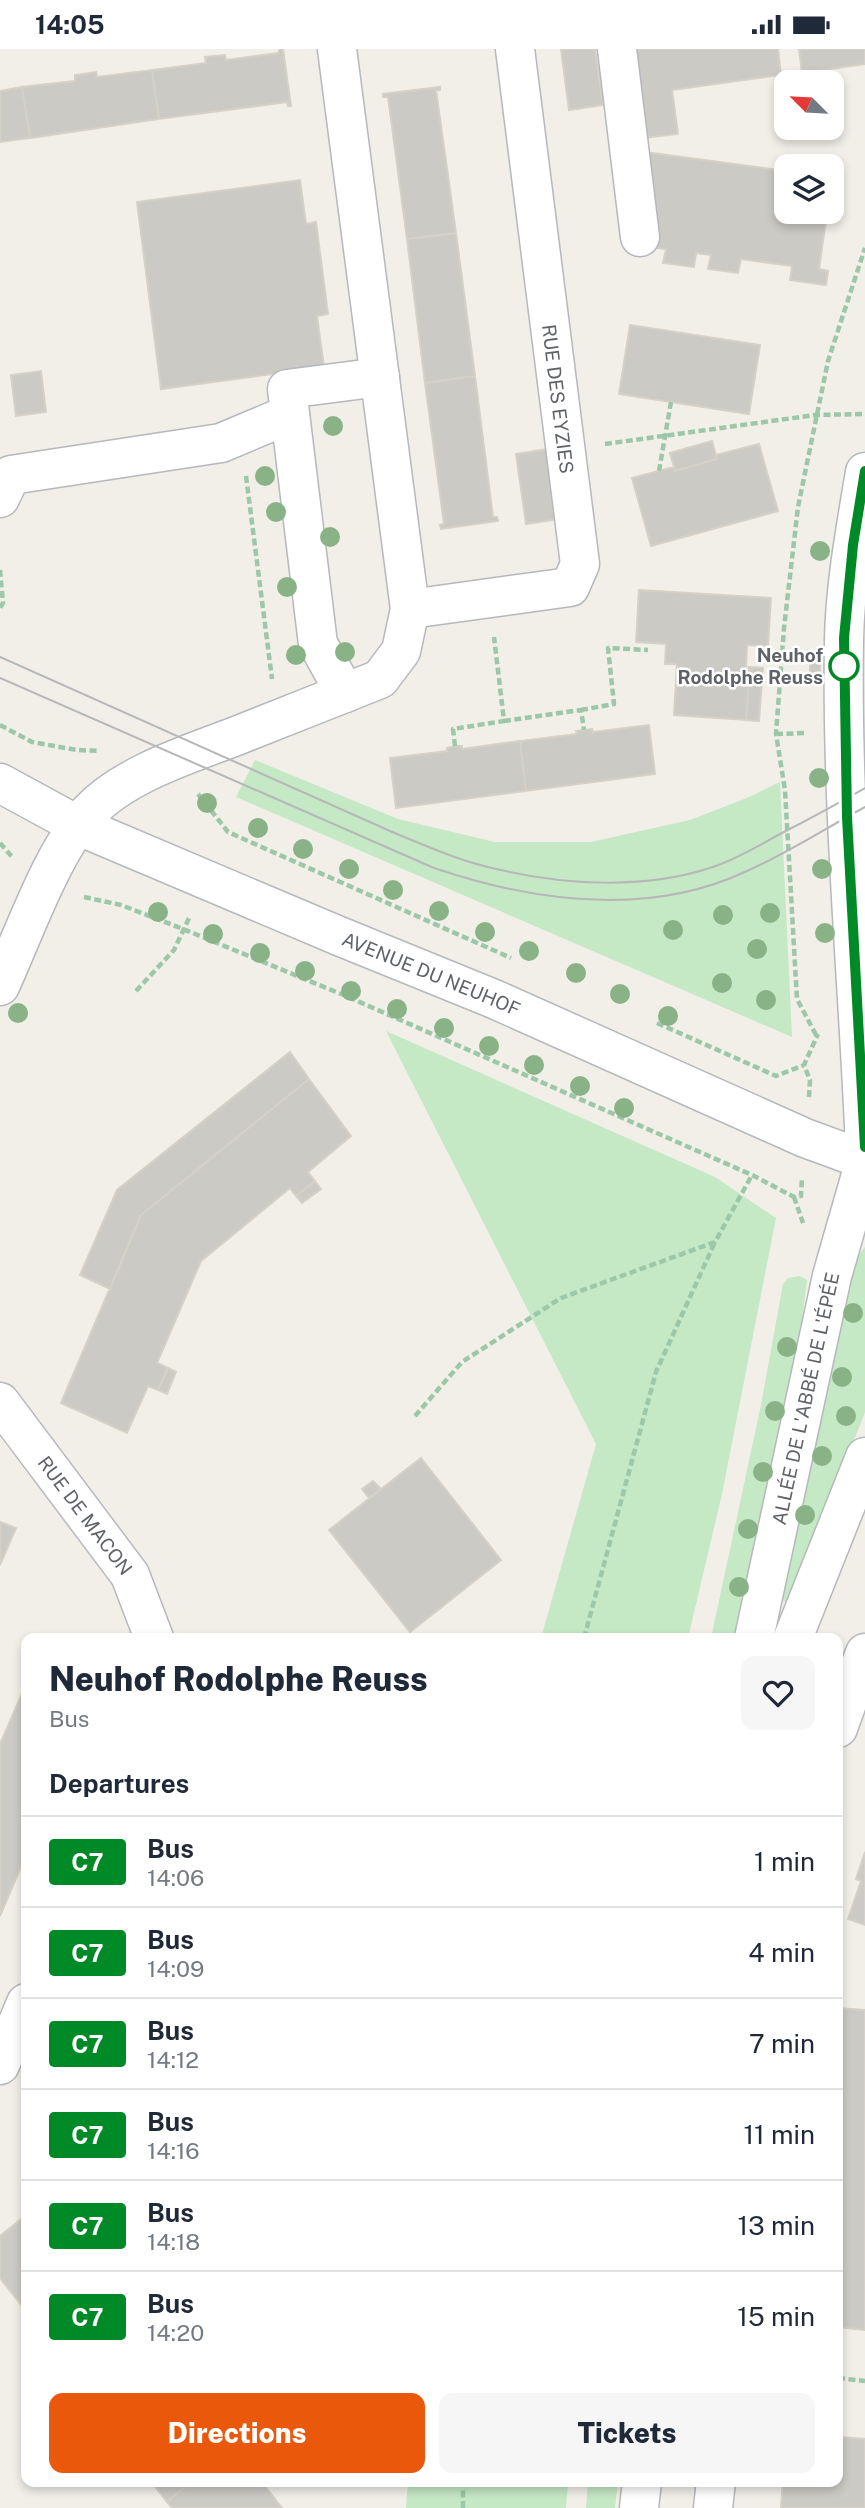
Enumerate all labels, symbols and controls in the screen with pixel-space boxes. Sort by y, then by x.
text: 14:05 [35,9,105,40]
north arrow [774,70,844,140]
map controls [774,70,844,224]
button: layers [774,154,844,224]
street label: RUE DES EYZIES [538,323,578,475]
place label: Neuhof Rodolphe Reuss [678,644,823,688]
marker: Neuhof Rodolphe Reuss [829,651,859,681]
street label: AVENUE DU NEUHOF [339,928,524,1020]
street label: ALLÉE DE L'ABBÉ DE L'ÉPÉE [768,1270,844,1527]
street label: RUE DE MACON [34,1452,137,1579]
button: heart [741,1656,815,1730]
text: Neuhof Rodolphe Reuss [49,1660,428,1698]
text: Bus [49,1705,89,1732]
text: Departures [49,1768,189,1799]
text: Bus [147,1833,194,1864]
text: 1 min [754,1846,815,1877]
text: C7 [71,1848,104,1876]
text: 14:06 [147,1864,204,1891]
text: Bus [147,1924,194,1955]
text: 4 min [748,1937,815,1968]
text: C7 [71,1939,104,1967]
text: 14:09 [147,1955,204,1982]
text: Bus [147,2015,194,2046]
text: 7 min [749,2028,815,2059]
text: C7 [71,2030,104,2058]
text: 14:12 [147,2046,199,2073]
text: Bus [147,2106,194,2137]
text: 11 min [743,2119,815,2150]
text: C7 [71,2121,104,2149]
text: 14:16 [147,2137,200,2164]
text: Bus [147,2197,194,2228]
text: 13 min [738,2210,815,2241]
text: C7 [71,2212,104,2240]
text: 14:18 [147,2228,200,2255]
text: Bus [147,2288,194,2319]
text: 15 min [737,2301,815,2332]
text: C7 [71,2303,104,2331]
text: 14:20 [147,2319,204,2346]
button: Directions [49,2393,425,2473]
button: Tickets [439,2393,815,2473]

